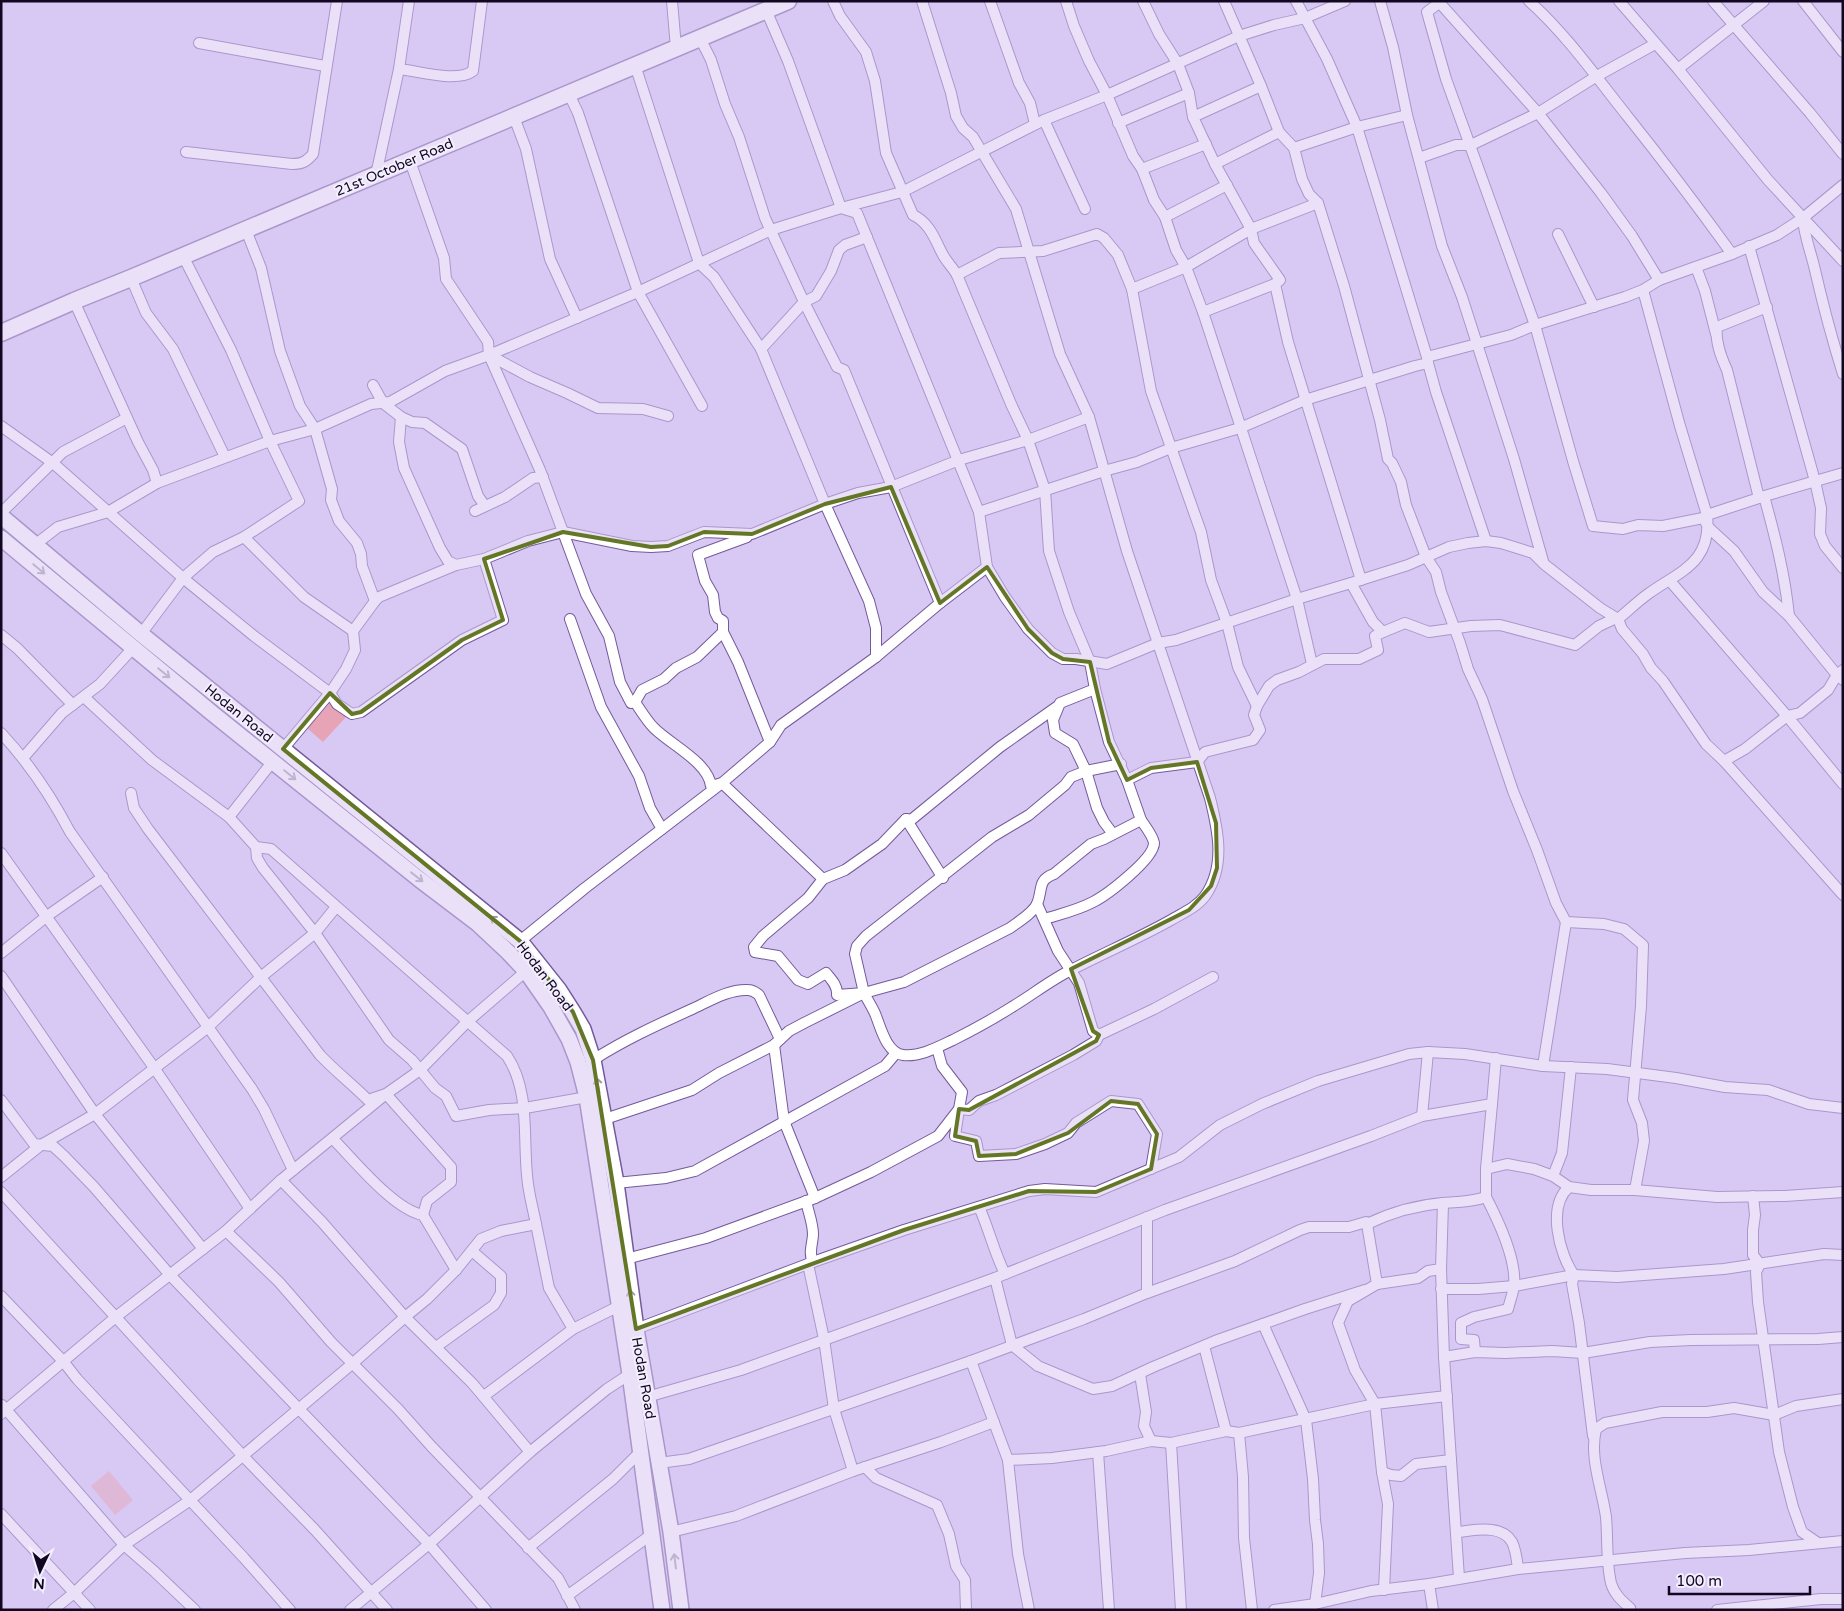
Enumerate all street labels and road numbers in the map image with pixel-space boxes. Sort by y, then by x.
street label: 21st October Road [333,135,456,200]
street label: Hodan Road [201,681,276,746]
street label: Hodan Road [513,938,576,1015]
street label: Hodan Road [628,1336,659,1420]

